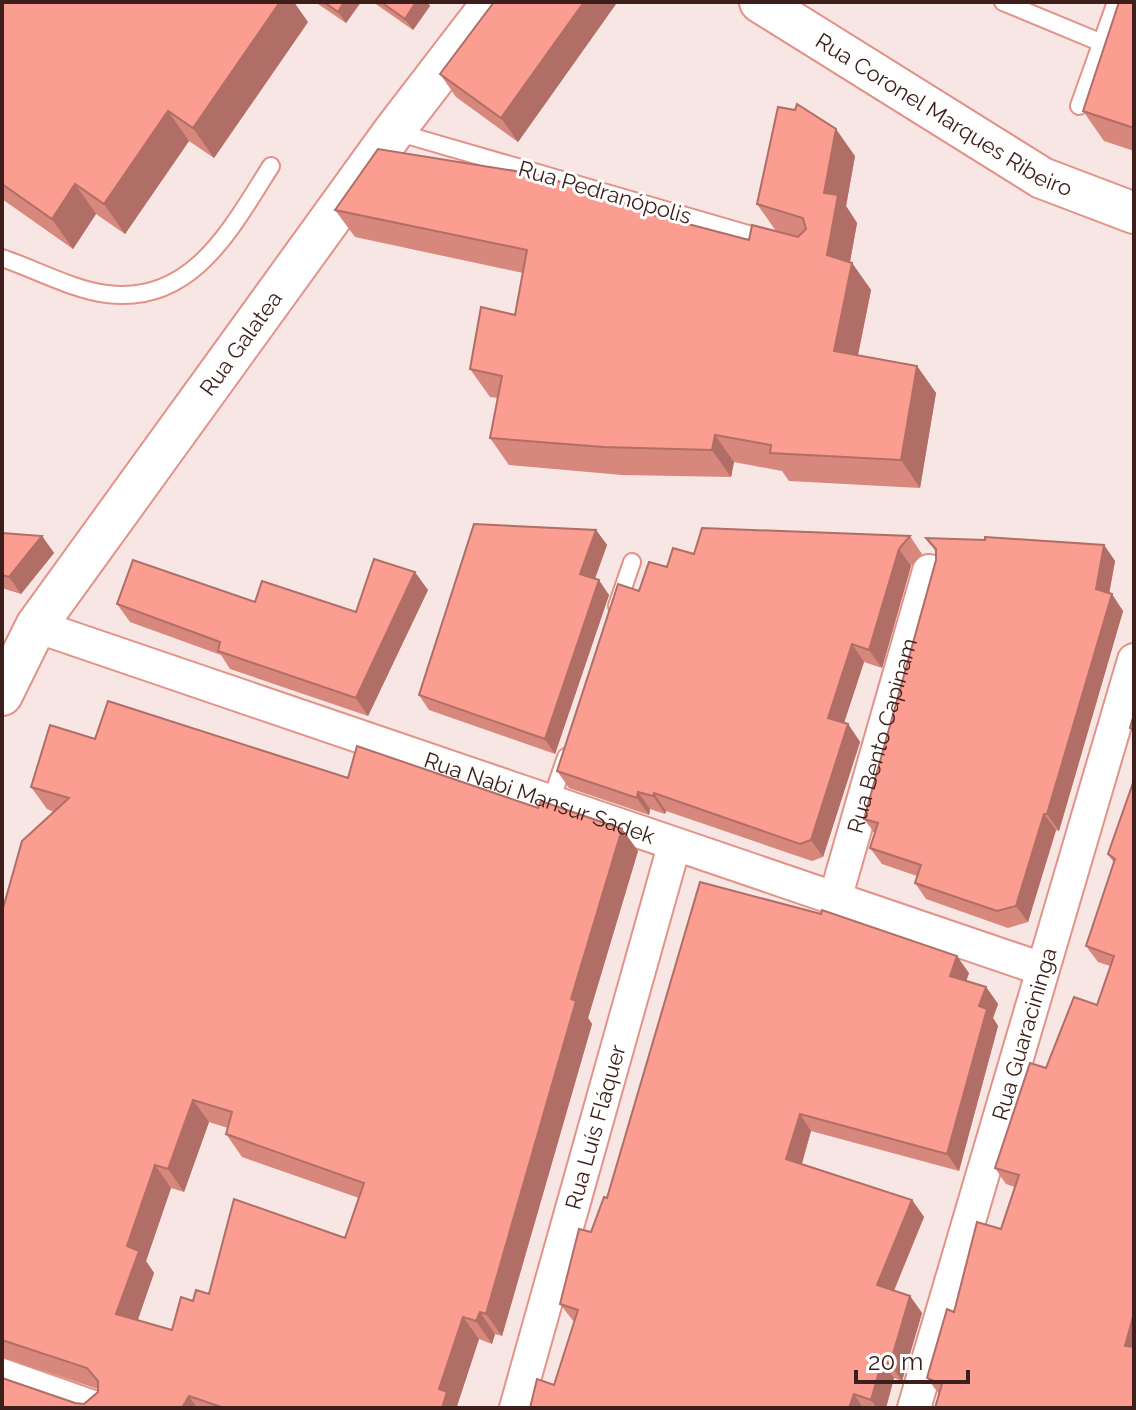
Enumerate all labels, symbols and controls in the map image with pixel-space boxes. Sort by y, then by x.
street label: Rua Coronel Marques Ribeiro [811,27,1076,201]
street label: Rua Pedranópolis [516,155,694,229]
street label: Rua Galatea [194,286,287,400]
street label: Rua Bento Capinam [842,635,922,836]
street label: Rua Nabi Mansur Sadek [421,746,659,849]
street label: Rua Guaracininga [986,945,1062,1123]
street label: Rua Luís Fláquer [559,1041,631,1212]
scale bar [856,1334,968,1384]
text: 20 m [868,1347,923,1376]

